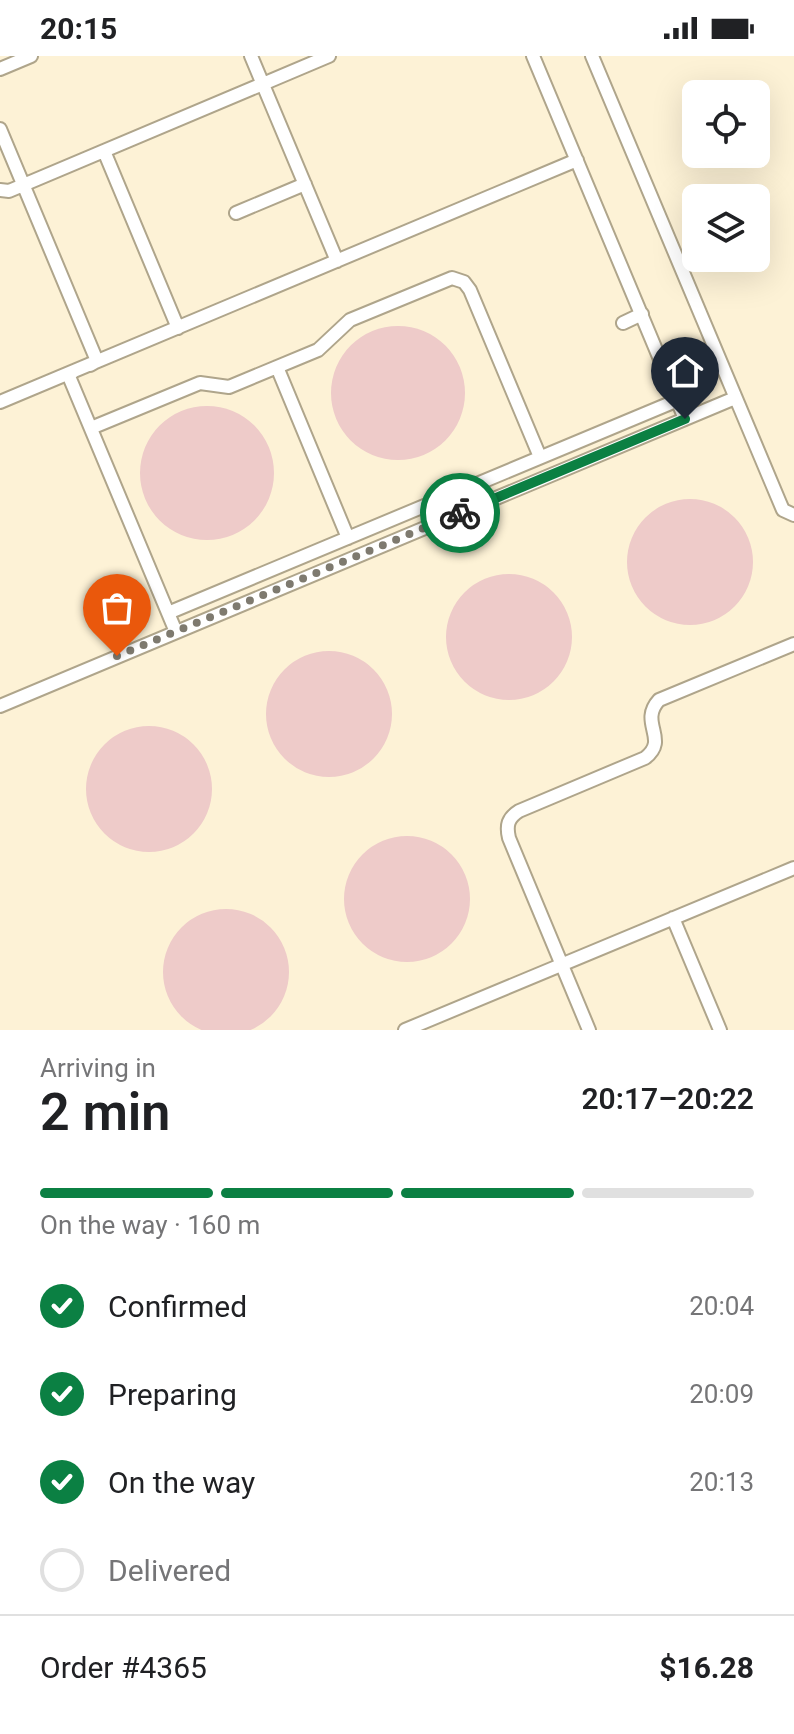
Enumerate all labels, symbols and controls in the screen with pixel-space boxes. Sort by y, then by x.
text: 20:15 [40,11,117,46]
map controls [682,80,770,272]
button: locate [682,80,770,168]
button: layers [682,184,770,272]
pin [651,337,719,419]
icon: home [663,349,707,393]
courier [420,473,500,553]
icon: bike [438,491,482,535]
pin [83,574,151,656]
icon: bag [95,586,139,630]
text: Arriving in [40,1053,156,1083]
text: 20:17–20:22 [581,1081,754,1116]
text: 2 min [40,1082,170,1143]
text: On the way · 160 m [40,1210,260,1240]
icon: check [40,1284,84,1328]
text: Confirmed [108,1289,247,1324]
text: 20:04 [689,1291,754,1321]
icon: check [40,1372,84,1416]
text: Preparing [108,1377,237,1412]
text: 20:09 [689,1379,754,1409]
icon: check [40,1460,84,1504]
text: On the way [108,1465,255,1500]
text: 20:13 [689,1467,754,1497]
text: Delivered [108,1553,231,1588]
text: Order #4365 [40,1650,207,1685]
text: $16.28 [659,1650,754,1685]

